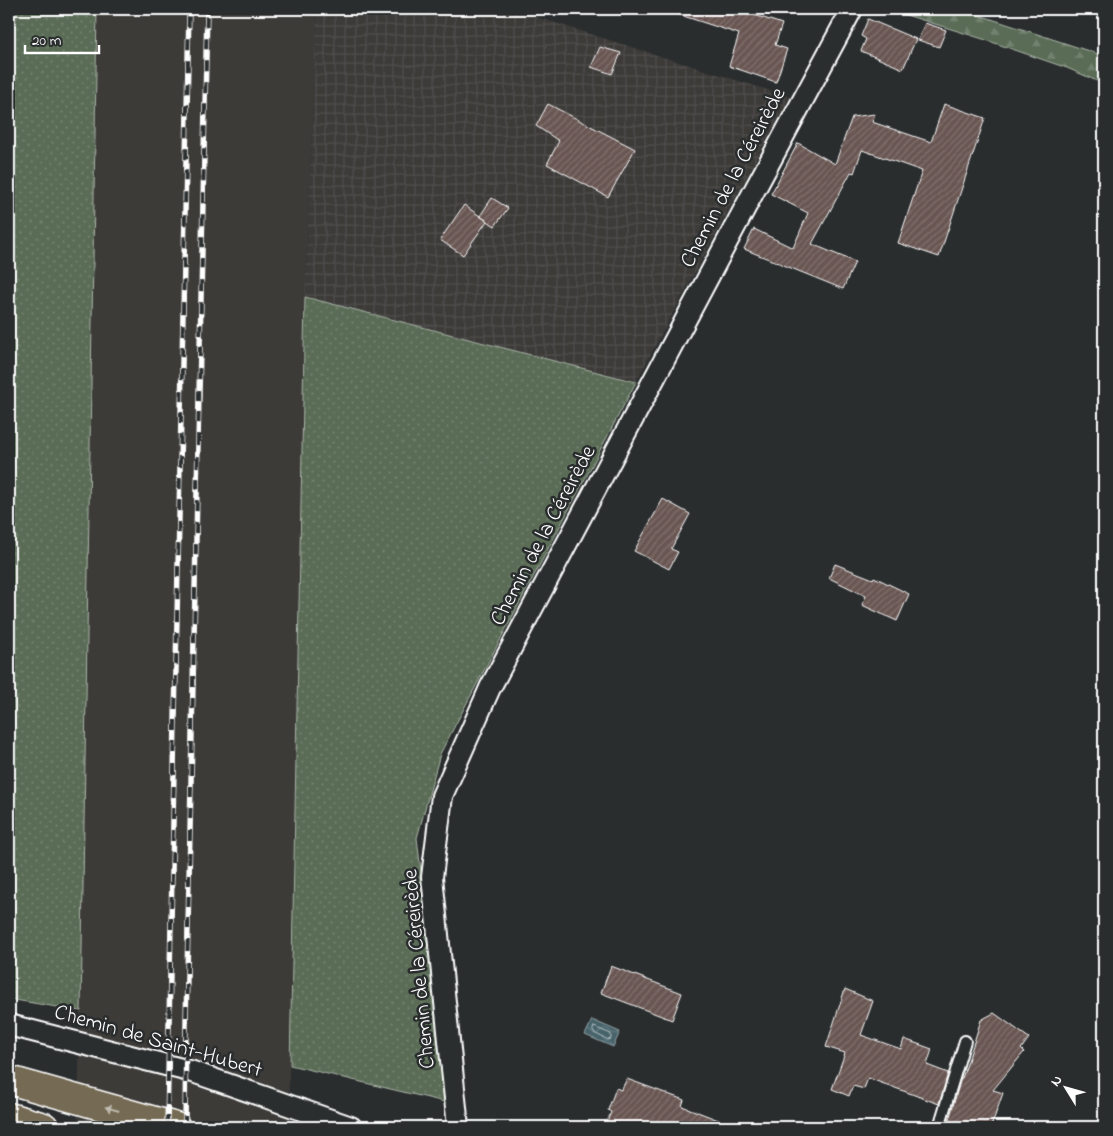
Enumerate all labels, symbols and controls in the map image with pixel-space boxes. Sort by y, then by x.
scale bar [25,22,99,54]
text: 20 m [32,30,62,52]
street label: Chemin de la Céreirède [673,82,795,274]
street label: Chemin de la Céreirède [483,440,605,632]
street label: Chemin de la Céreirède [395,868,445,1070]
street label: Chemin de Saint-Hubert [50,997,266,1087]
north arrow [1040,1064,1090,1114]
text: N [1046,1071,1068,1091]
one-way arrow [104,1105,119,1113]

